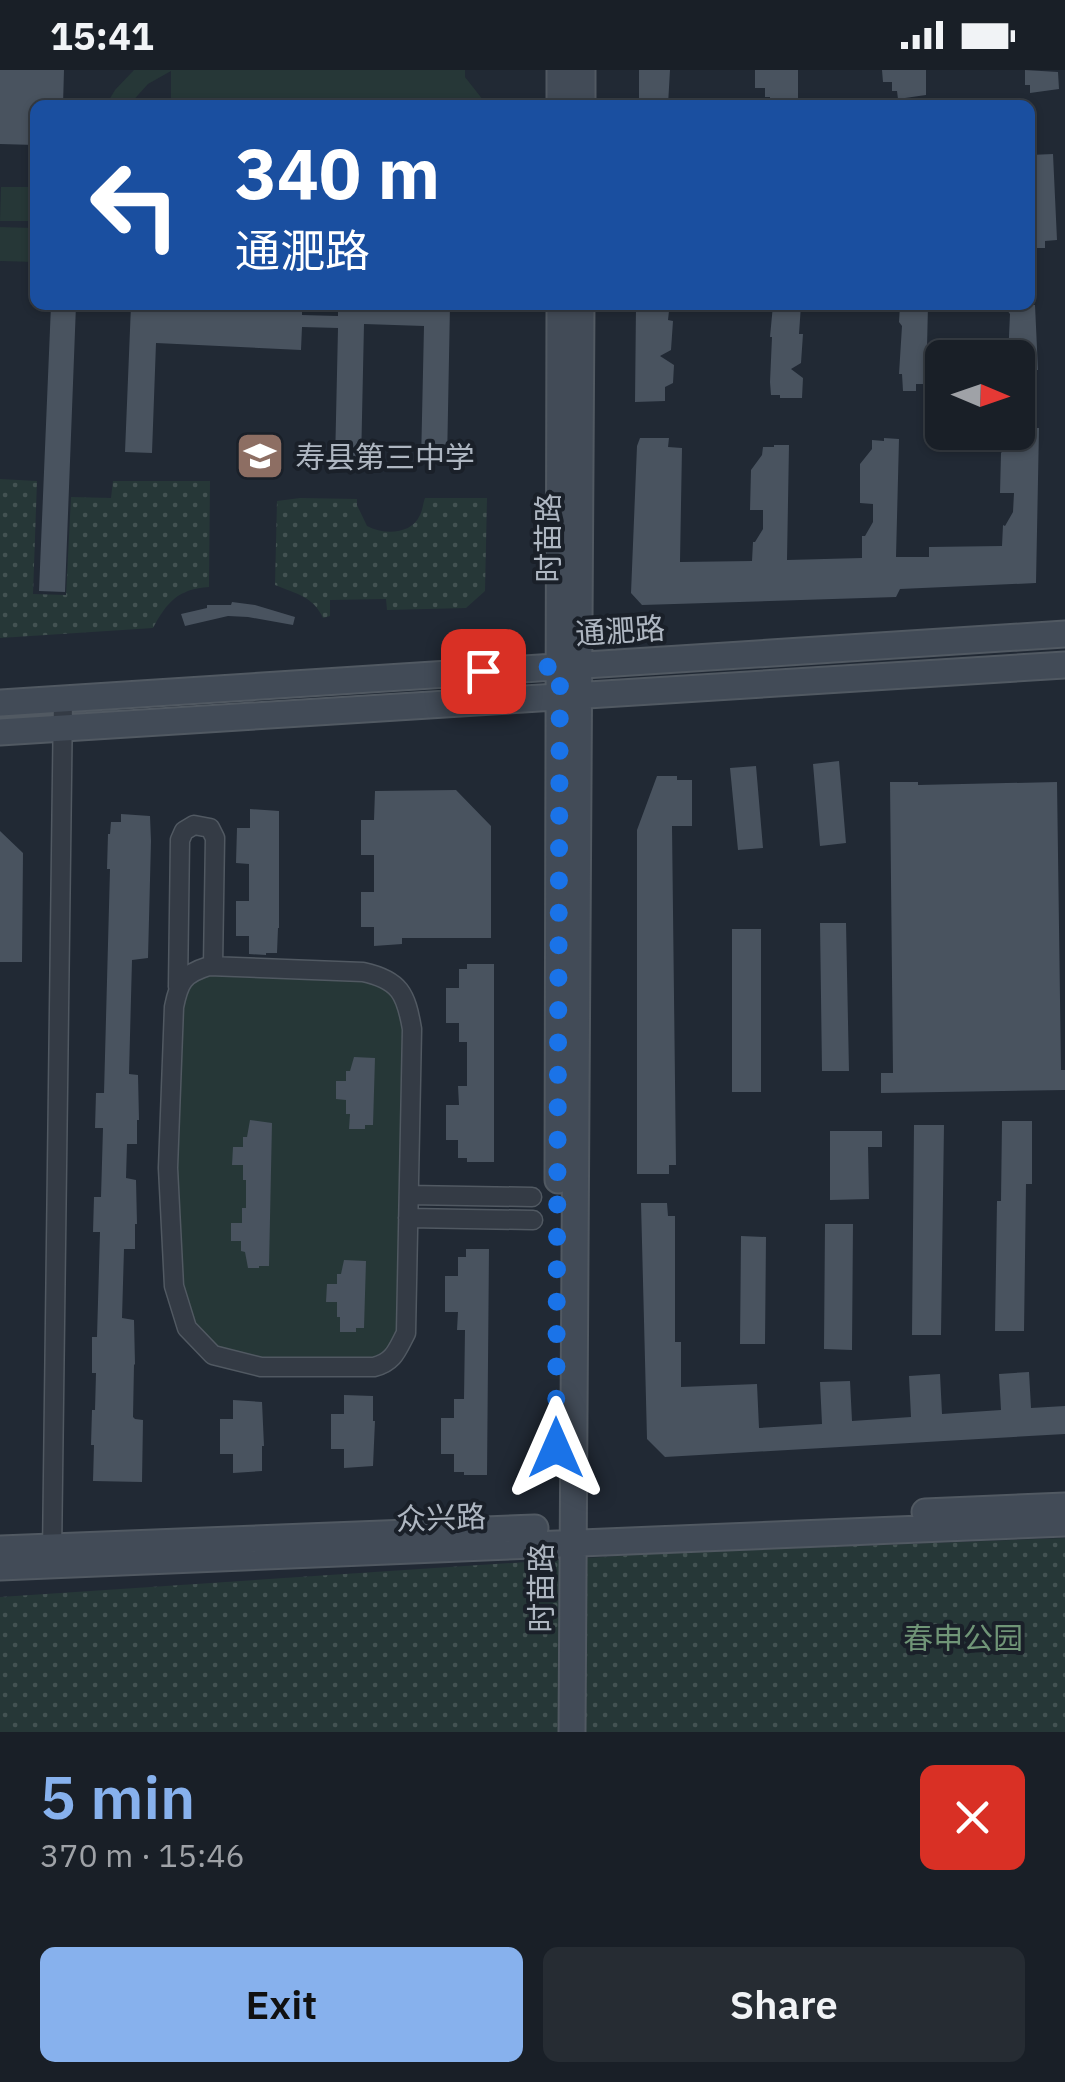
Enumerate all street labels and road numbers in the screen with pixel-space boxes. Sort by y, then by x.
street label: 时苗路 [528,493,567,583]
street label: 通淝路 [574,607,666,653]
street label: 众兴路 [395,1496,487,1538]
street label: 时苗路 [521,1543,560,1633]

